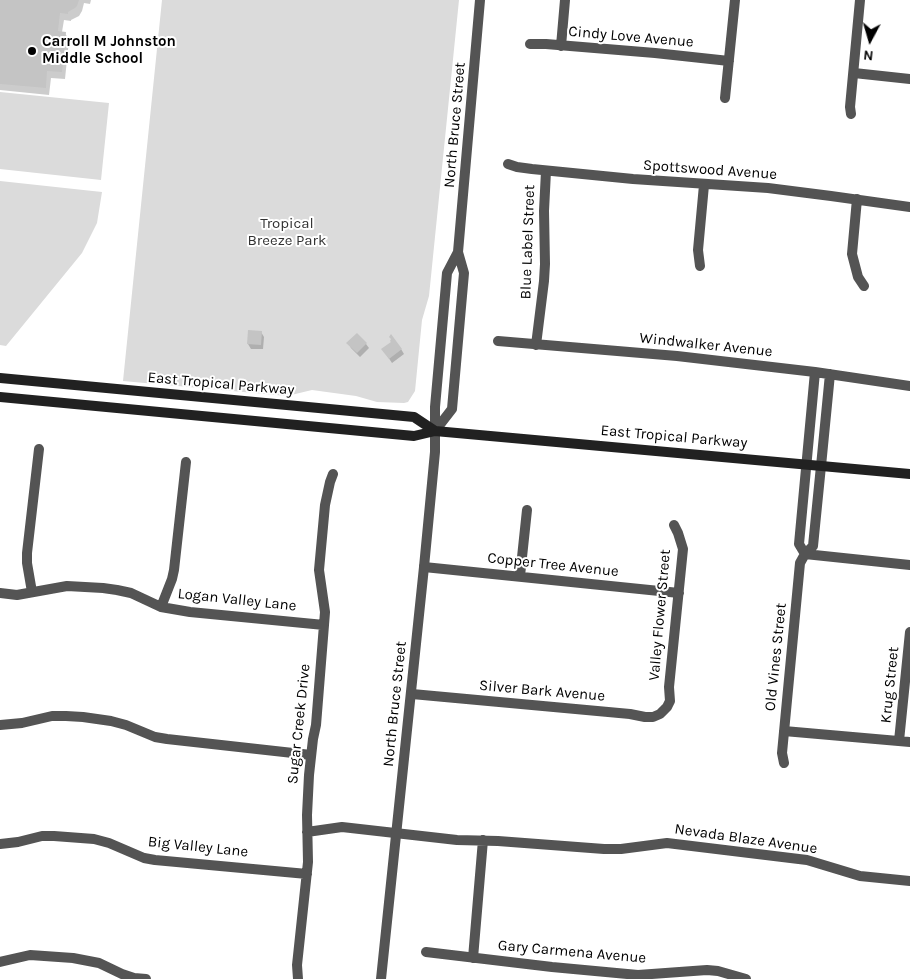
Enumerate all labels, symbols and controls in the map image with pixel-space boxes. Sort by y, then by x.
north arrow [845,15,895,65]
street label: Cindy Love Avenue [568,23,694,51]
place label: Carroll M Johnston Middle School [42,33,176,68]
marker: Carroll M Johnston Middle School [26,45,38,57]
text: N [863,46,874,64]
street label: North Bruce Street [441,61,469,189]
street label: Spottswood Avenue [642,156,778,184]
street label: Blue Label Street [517,184,539,300]
park label: Tropical Breeze Park [248,215,326,250]
street label: Windwalker Avenue [639,329,773,361]
street label: East Tropical Parkway [147,369,295,399]
street label: East Tropical Parkway [600,422,748,452]
street label: Copper Tree Avenue [487,549,619,581]
street label: Valley Flower Street [645,549,675,681]
street label: Logan Valley Lane [177,585,297,615]
street label: Old Vines Street [761,602,791,712]
street label: North Bruce Street [379,640,411,768]
street label: Krug Street [877,646,903,724]
street label: Sugar Creek Drive [284,663,314,785]
street label: Silver Bark Avenue [478,677,606,705]
street label: Nevada Blaze Avenue [673,820,819,858]
street label: Big Valley Lane [147,833,249,861]
street label: Gary Carmena Avenue [497,937,647,967]

